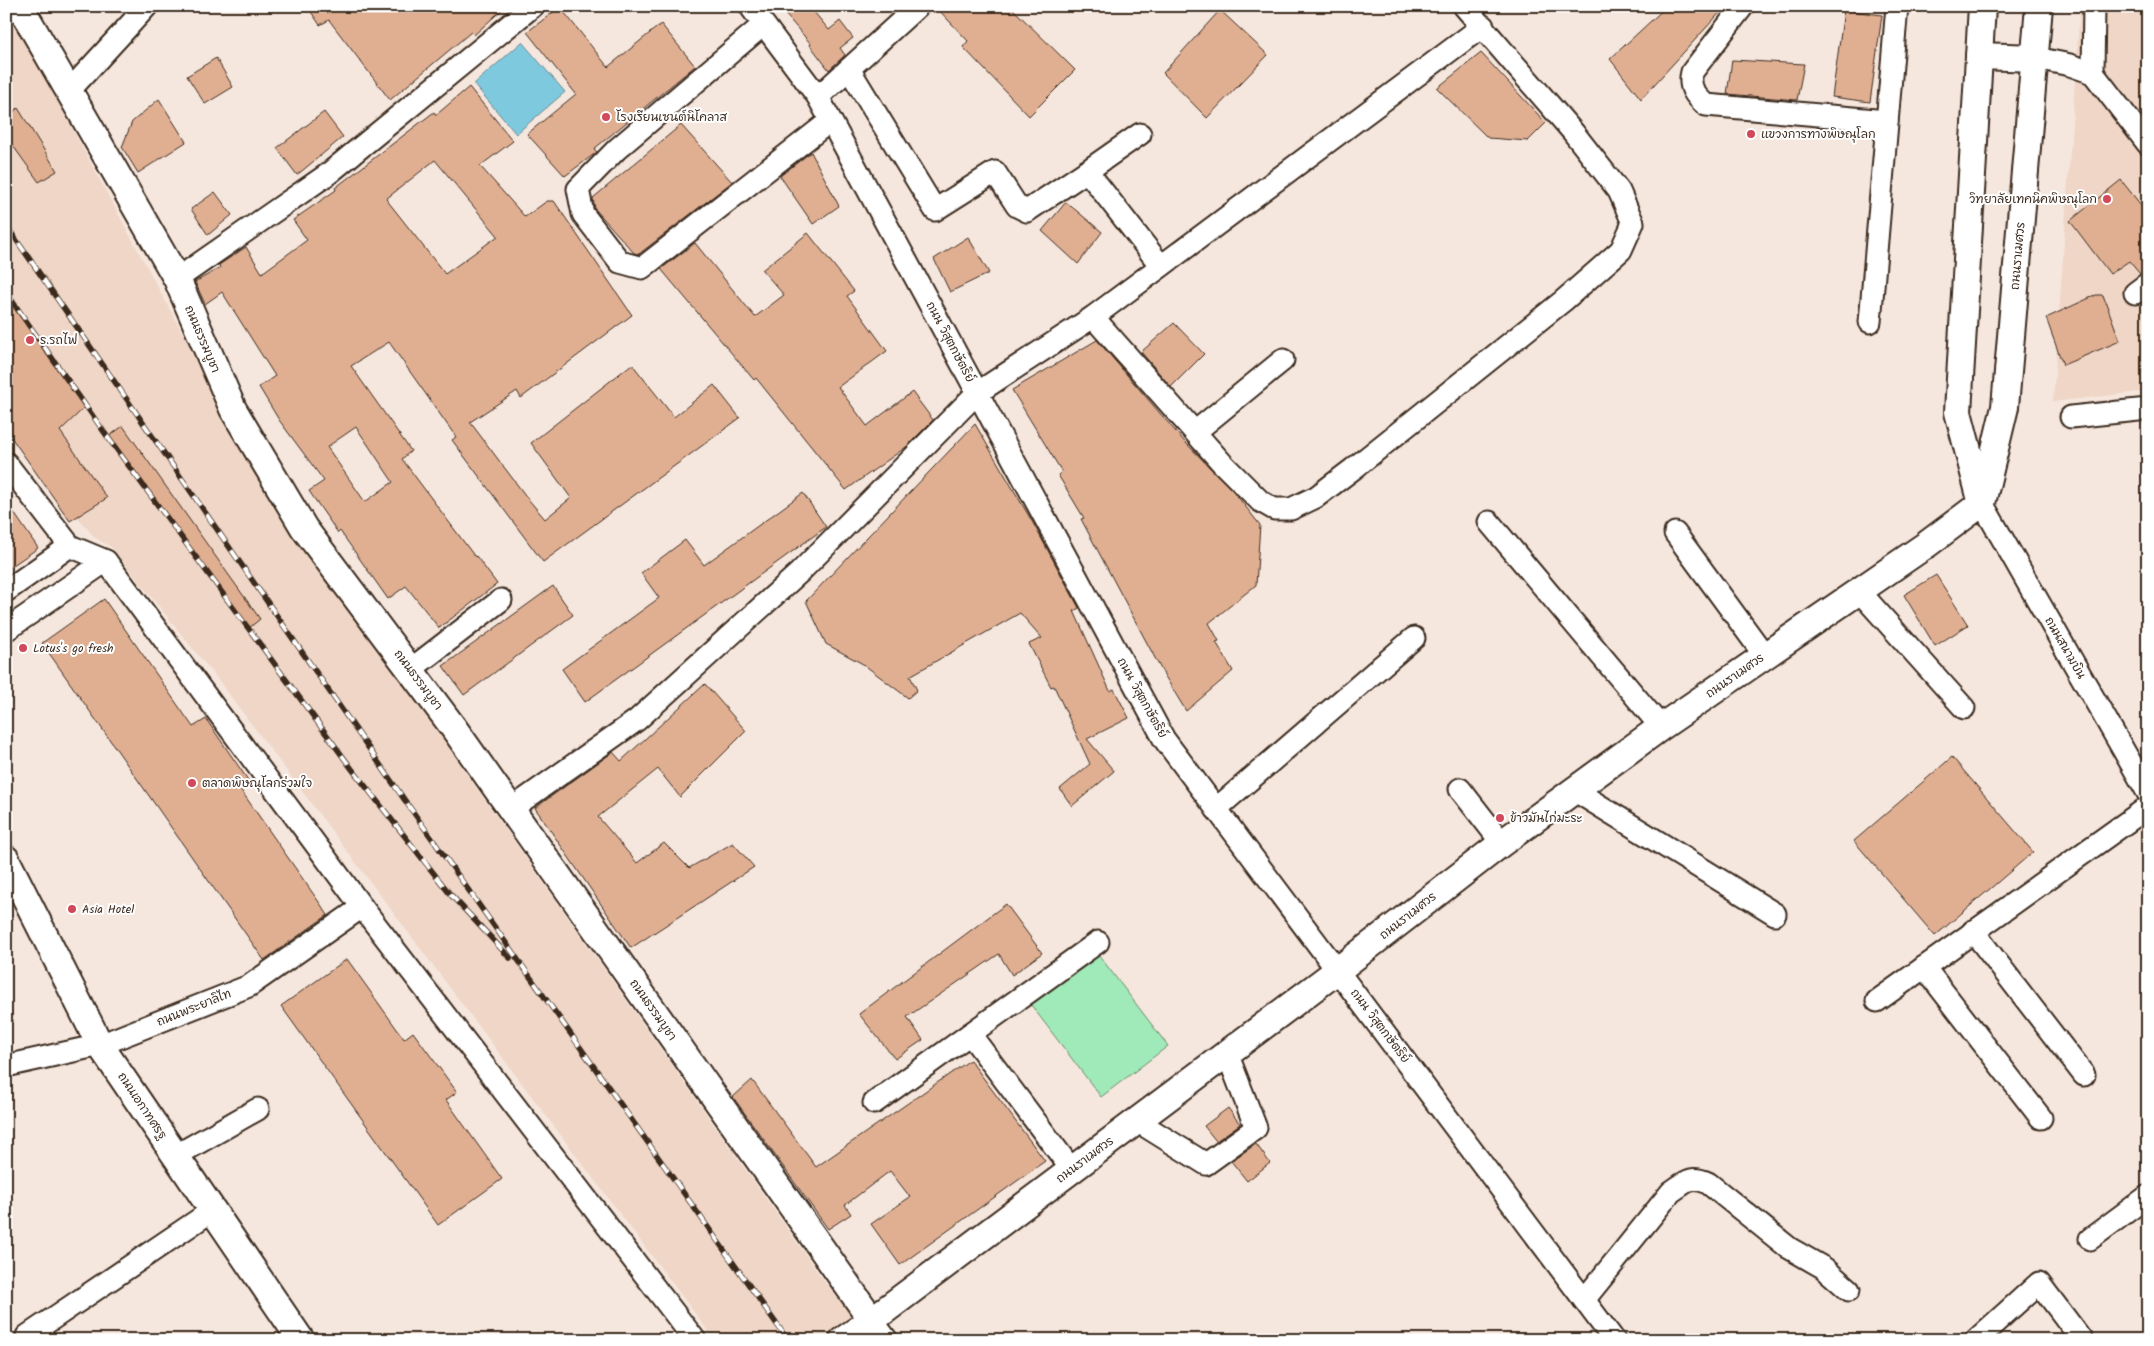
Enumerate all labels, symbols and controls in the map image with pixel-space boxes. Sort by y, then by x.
place label: โรงเรียนเซนต์นิโคลาส [616,108,727,127]
marker: โรงเรียนเซนต์นิโคลาส [600,111,612,123]
place label: แขวงการทางพิษณุโลก [1761,125,1876,144]
marker: แขวงการทางพิษณุโลก [1745,128,1757,140]
place label: วิทยาลัยเทคนิคพิษณุโลก [1969,190,2097,209]
marker: วิทยาลัยเทคนิคพิษณุโลก [2101,193,2113,205]
street label: ถนนราเมศวร [2006,221,2030,291]
street label: ถนน วิสุตกษัตริย์ [921,298,979,386]
street label: ถนนธรรมบูชา [179,302,225,376]
place label: ร.รถไฟ [40,331,77,350]
marker: ร.รถไฟ [24,334,36,346]
street label: ถนนสนามบิน [2040,613,2090,683]
place label: Lotus's go fresh [33,639,114,658]
marker: Lotus's go fresh [17,642,29,654]
street label: ถนนธรรมบูชา [389,646,447,714]
street label: ถนนราเมศวร [1702,649,1768,703]
street label: ถนน วิสุตกษัตริย์ [1112,654,1172,742]
place label: ตลาดพิษณุโลกร่วมใจ [202,774,312,793]
marker: ตลาดพิษณุโลกร่วมใจ [186,777,198,789]
place label: ข้าวมันไก่มะระ [1510,809,1582,828]
marker: ข้าวมันไก่มะระ [1494,812,1506,824]
street label: ถนนราเมศวร [1375,888,1441,944]
place label: Asia Hotel [82,900,134,919]
marker: Asia Hotel [66,903,78,915]
street label: ถนนธรรมบูชา [625,975,681,1045]
street label: ถนนพระยาลิไท [154,984,234,1032]
street label: ถนน วิสุตกษัตริย์ [1346,985,1415,1068]
street label: ถนนเอกาทศรฐ [112,1069,172,1143]
street label: ถนนราเมศวร [1052,1132,1118,1188]

